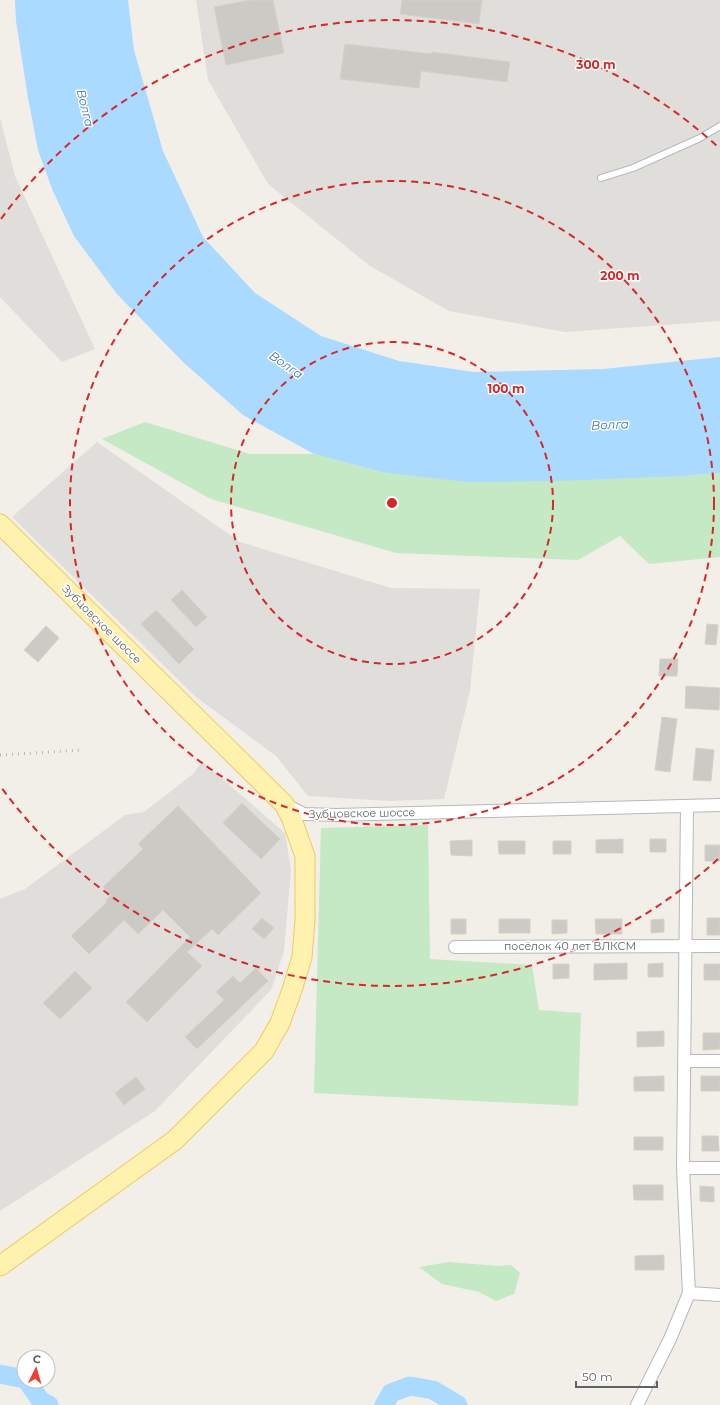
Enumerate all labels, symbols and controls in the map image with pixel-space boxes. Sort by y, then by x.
text: 300 m [575,57,616,72]
water label: Волга [74,88,97,128]
text: 200 m [600,268,640,283]
water label: Волга [266,348,306,382]
text: 100 m [488,381,524,396]
water label: Волга [591,416,629,433]
centre of rings [385,496,399,510]
street label: Зубцовское шоссе [59,581,145,667]
street label: Зубцовское шоссе [309,805,416,821]
street label: посёлок 40 лет ВЛКСМ [504,939,636,953]
north arrow [16,1349,56,1389]
text: С [32,1352,41,1366]
scale bar [576,1363,657,1389]
text: 50 m [582,1369,613,1384]

